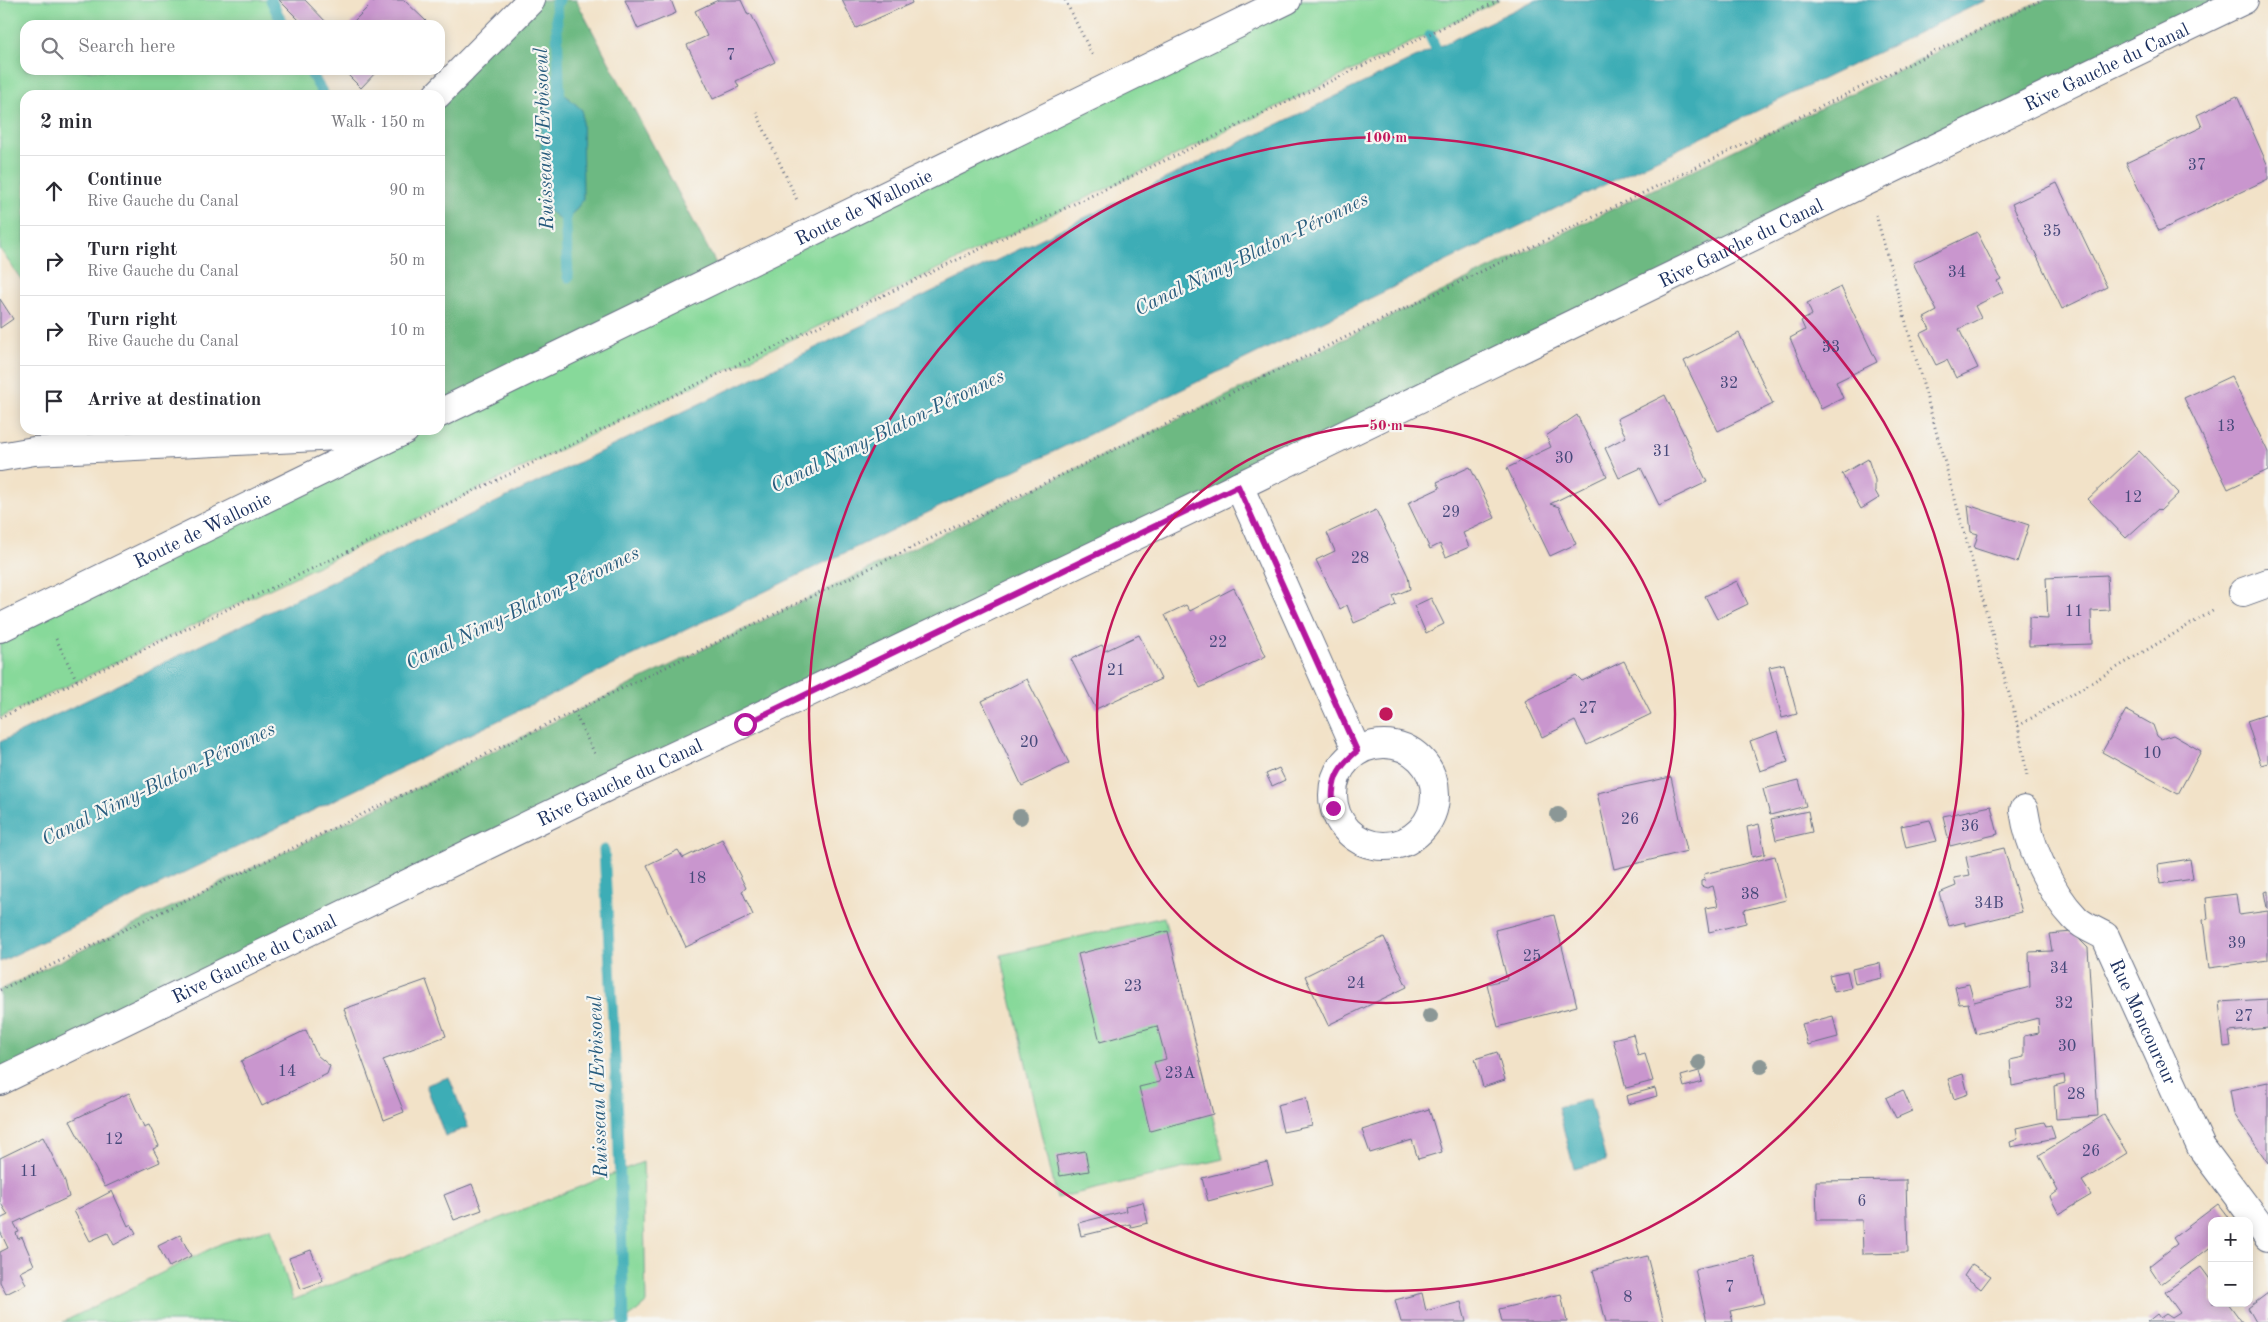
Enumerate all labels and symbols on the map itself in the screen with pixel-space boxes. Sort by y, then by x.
street label: Rive Gauche du Canal [2022,21,2193,116]
water label: Ruisseau d'Erbisoeul [532,47,558,232]
house number: 7 [726,48,736,64]
text: 100 m [1365,131,1407,146]
house number: 37 [2188,158,2206,174]
street label: Route de Wallonie [793,167,936,250]
water label: Canal Nimy-Blaton-Péronnes [1132,189,1372,320]
street label: Rive Gauche du Canal [1656,197,1827,293]
house number: 35 [2043,224,2061,240]
house number: 34 [1948,265,1966,281]
house number: 33 [1822,340,1840,356]
water label: Canal Nimy-Blaton-Péronnes [768,366,1008,497]
house number: 32 [1720,376,1738,392]
text: 50 m [1369,419,1403,434]
house number: 13 [2217,419,2235,435]
house number: 31 [1653,444,1671,460]
house number: 30 [1555,451,1573,467]
street label: Route de Wallonie [132,490,275,573]
house number: 12 [2124,490,2142,506]
house number: 29 [1442,505,1460,521]
water label: Canal Nimy-Blaton-Péronnes [403,543,643,674]
house number: 28 [1351,551,1369,567]
house number: 11 [2065,604,2083,620]
house number: 22 [1209,635,1227,651]
house number: 21 [1107,663,1125,679]
house number: 27 [1579,701,1597,717]
centre of rings [1377,705,1395,723]
route start [734,713,757,736]
water label: Canal Nimy-Blaton-Péronnes [39,719,279,850]
house number: 20 [1020,735,1038,751]
street label: Rive Gauche du Canal [535,737,706,831]
house number: 10 [2143,746,2161,762]
route end [1322,797,1345,820]
house number: 26 [1621,812,1639,828]
house number: 36 [1961,819,1979,835]
house number: 18 [688,871,706,887]
house number: 38 [1741,887,1759,903]
house number: 34B [1974,896,2004,912]
street label: Rive Gauche du Canal [170,912,340,1008]
house number: 39 [2228,936,2246,952]
house number: 25 [1523,949,1541,965]
street label: Rue Moncoureur [2105,957,2178,1088]
house number: 34 [2050,961,2068,977]
house number: 24 [1347,976,1365,992]
house number: 23 [1124,979,1142,995]
water label: Ruisseau d'Erbisoeul [586,995,612,1180]
house number: 32 [2055,996,2073,1012]
house number: 27 [2235,1009,2253,1025]
house number: 30 [2058,1039,2076,1055]
house number: 14 [278,1064,296,1080]
house number: 23A [1165,1066,1195,1082]
house number: 28 [2067,1087,2085,1103]
house number: 12 [105,1132,123,1148]
house number: 26 [2082,1144,2100,1160]
house number: 11 [20,1164,38,1180]
house number: 6 [1857,1194,1867,1210]
house number: 7 [1725,1280,1735,1296]
house number: 8 [1623,1290,1633,1306]

